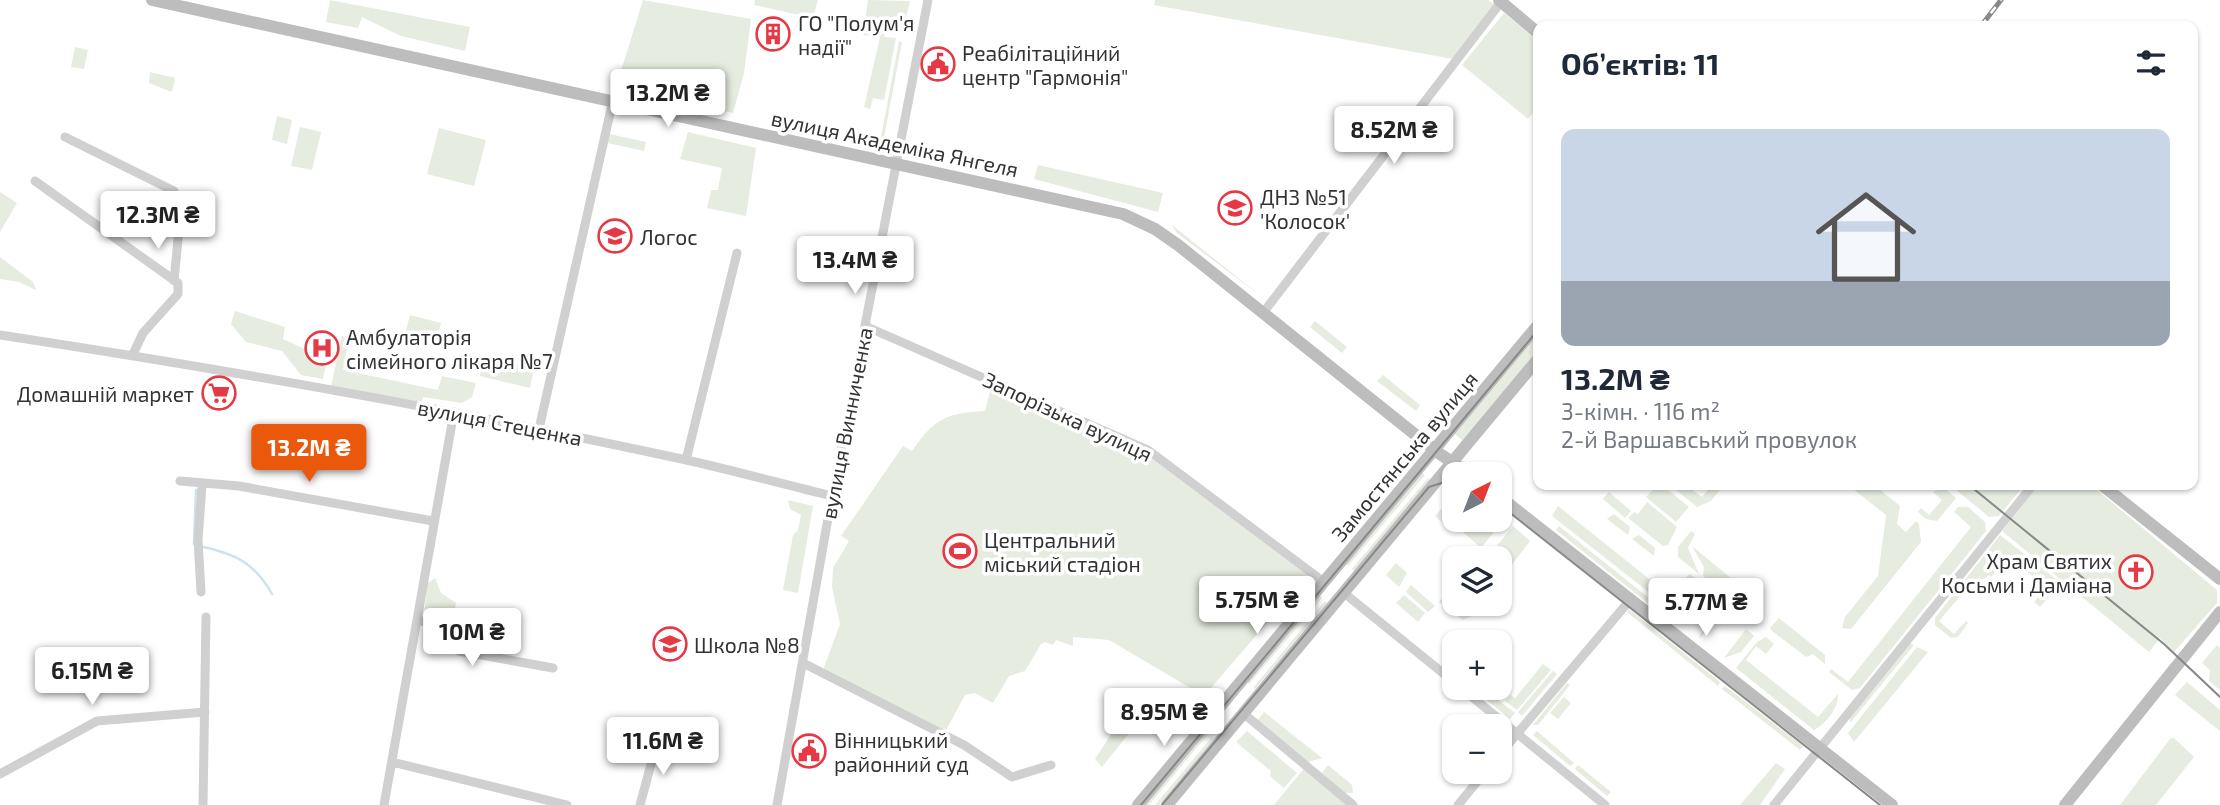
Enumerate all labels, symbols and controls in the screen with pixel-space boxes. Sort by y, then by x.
place label: ГО "Полум'я надії" [798,10,915,59]
building icon: ГО "Полум'я надії" [754,15,792,53]
place label: Реабілітаційний центр "Гармонія" [962,40,1128,89]
icon: filters [2132,44,2170,82]
public building icon: Реабілітаційний центр "Гармонія" [919,45,957,83]
text: Об’єктів: 11 [1561,45,1720,81]
pin: 13.2M ₴ [603,69,733,129]
text: 13.2M ₴ [626,78,710,106]
street label: вулиця Академіка Янгеля [769,105,1021,182]
pin: 8.52M ₴ [1329,106,1459,166]
text: 8.52M ₴ [1350,115,1438,143]
icon: home [1803,174,1929,300]
place label: ДНЗ №51 'Колосок' [1260,184,1350,233]
school or university icon: ДНЗ №51 'Колосок' [1216,189,1254,227]
pin: 12.3M ₴ [93,191,223,251]
text: 12.3M ₴ [116,200,200,228]
school or university icon: Логос [596,217,634,255]
place label: Логос [640,224,698,249]
pin: 13.4M ₴ [790,236,920,296]
text: 13.4M ₴ [813,245,897,273]
place label: Амбулаторія сімейного лікаря №7 [346,324,553,373]
street label: вулиця Винниченка [815,325,878,521]
hospital icon: Амбулаторія сімейного лікаря №7 [303,329,341,367]
text: 13.2M ₴ [1561,360,1670,396]
street label: Запорізька вулиця [979,366,1156,467]
street label: Замостянська вулиця [1326,366,1483,547]
supermarket icon: Домашній маркет [200,374,238,412]
place label: Домашній маркет [17,381,194,406]
street label: вулиця Стеценка [416,394,584,451]
text: 3-кімн. · 116 m² [1561,397,1720,425]
pin: 13.2M ₴ [244,424,374,484]
text: 2-й Варшавський провулок [1561,425,1857,453]
text: 13.2M ₴ [267,433,351,461]
north arrow [1442,462,1512,532]
map controls [1442,462,1512,784]
place label: Центральний міський стадіон [984,527,1141,576]
sports icon: Центральний міський стадіон [941,532,979,570]
button: layers [1442,546,1512,616]
place label: Храм Святих Косьми і Даміана [1941,548,2112,597]
church icon: Храм Святих Косьми і Даміана [2117,553,2155,591]
pin: 5.75M ₴ [1192,576,1322,636]
pin: 5.77M ₴ [1641,578,1771,638]
text: 5.75M ₴ [1215,585,1299,613]
text: 5.77M ₴ [1664,587,1748,615]
pin: 10M ₴ [423,608,521,668]
text: 10M ₴ [439,617,505,645]
school or university icon: Школа №8 [651,625,689,663]
button: + [1442,630,1512,700]
place label: Школа №8 [694,632,800,657]
pin: 6.15M ₴ [27,648,157,707]
text: 6.15M ₴ [51,656,133,684]
pin: 8.95M ₴ [1099,688,1229,748]
text: 8.95M ₴ [1120,697,1208,725]
button: − [1442,714,1512,784]
pin: 11.6M ₴ [598,718,728,777]
text: 11.6M ₴ [623,726,703,754]
place label: Вінницький районний суд [834,727,969,777]
public building icon: Вінницький районний суд [790,732,828,770]

